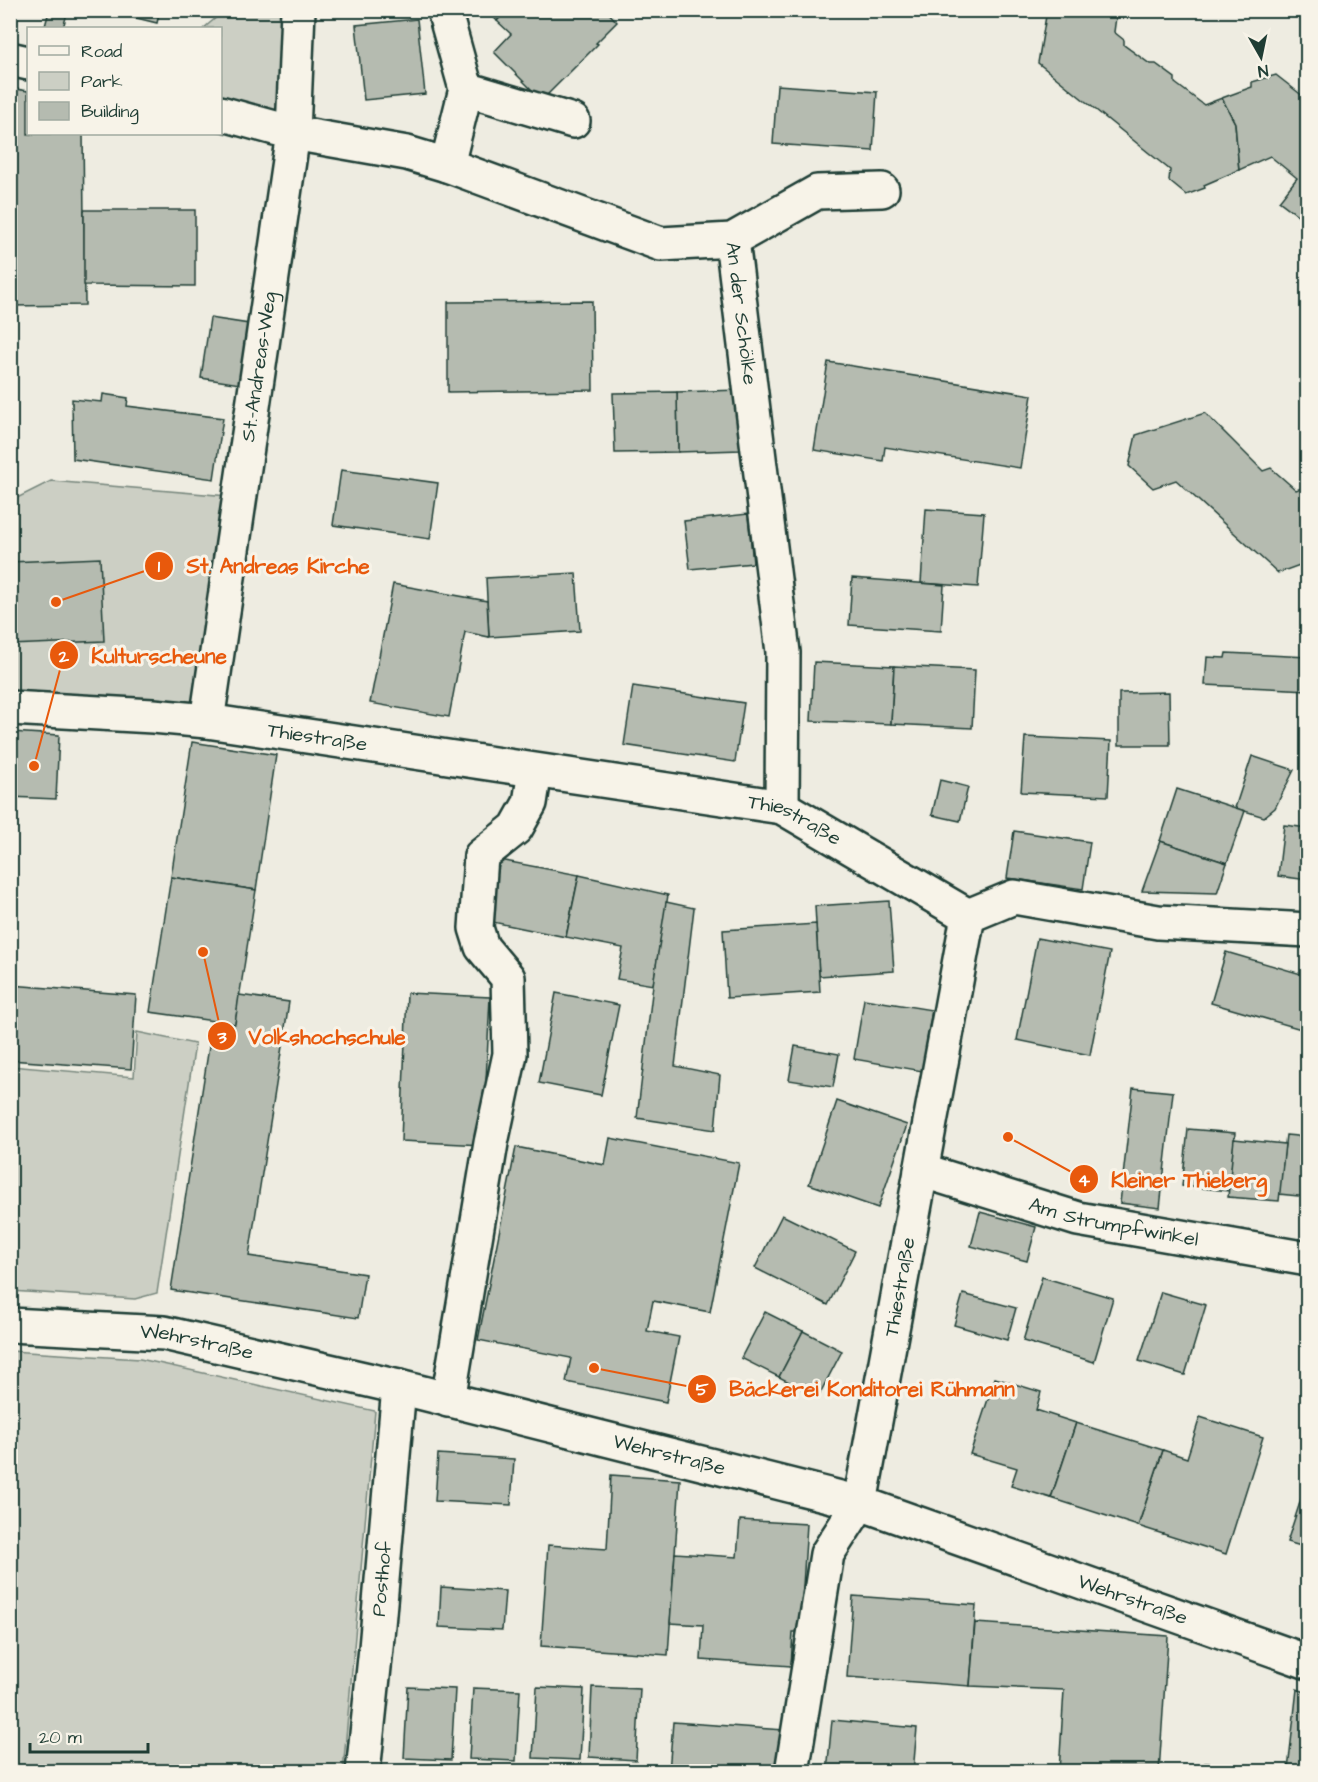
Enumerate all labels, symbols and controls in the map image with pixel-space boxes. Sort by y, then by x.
legend [27,27,222,135]
north arrow [1231,27,1291,87]
text: Road [81,39,122,64]
text: N [1257,59,1270,82]
text: Park [81,69,123,94]
text: Building [81,99,139,125]
street label: An der Schölke [718,240,764,387]
street label: St.-Andreas-Weg [234,290,285,444]
callout: St. Andreas Kirche [144,547,381,586]
text: St. Andreas Kirche [185,552,370,581]
text: 1 [158,554,161,579]
callout: Kulturscheune [49,636,239,675]
text: Kulturscheune [91,642,227,671]
text: 2 [58,644,70,669]
street label: Thiestraße [265,716,369,759]
street label: Thiestraße [746,788,847,853]
callout: Volkshochschule [207,1017,418,1056]
text: Volkshochschule [247,1023,406,1052]
text: 3 [216,1025,227,1050]
callout: Kleiner Thieberg [1069,1160,1279,1199]
text: Kleiner Thieberg [1111,1166,1267,1197]
text: 4 [1078,1168,1091,1193]
street label: Am Strumpfwinkel [1025,1191,1200,1254]
street label: Thiestraße [877,1235,923,1339]
street label: Wehrstraße [140,1318,256,1367]
callout: Bäckerei Konditorei Rühmann [687,1369,1027,1408]
text: Bäckerei Konditorei Rühmann [729,1375,1015,1404]
text: 5 [696,1377,709,1402]
street label: Wehrstraße [610,1427,729,1483]
street label: Posthof [365,1540,399,1618]
street label: Wehrstraße [1074,1567,1192,1632]
scale bar [30,1716,148,1754]
text: 20 m [39,1725,82,1750]

